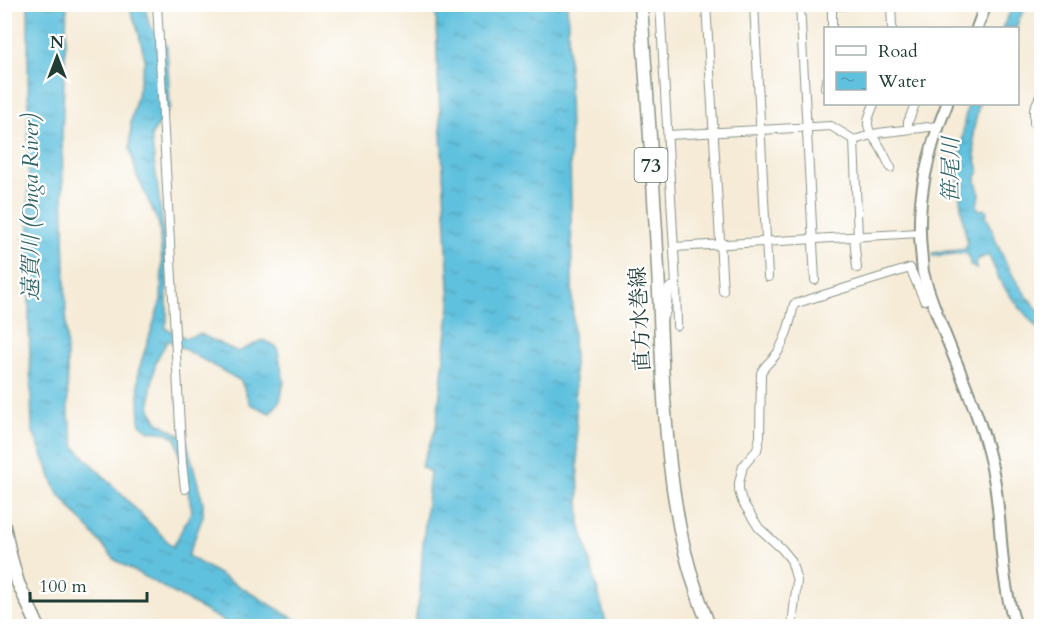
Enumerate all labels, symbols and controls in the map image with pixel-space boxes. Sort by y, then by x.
north arrow [27,27,87,87]
legend [824,27,1019,105]
text: N [50,32,64,54]
text: Road [878,39,918,64]
text: Water [877,69,927,94]
water label: 遠賀川 (Onga River) [16,113,46,301]
water label: 笹尾川 [936,135,966,203]
road number: 73 [634,148,668,182]
street label: 直方水巻線 [623,266,658,372]
scale bar [30,565,147,603]
text: 100 m [39,574,87,599]

